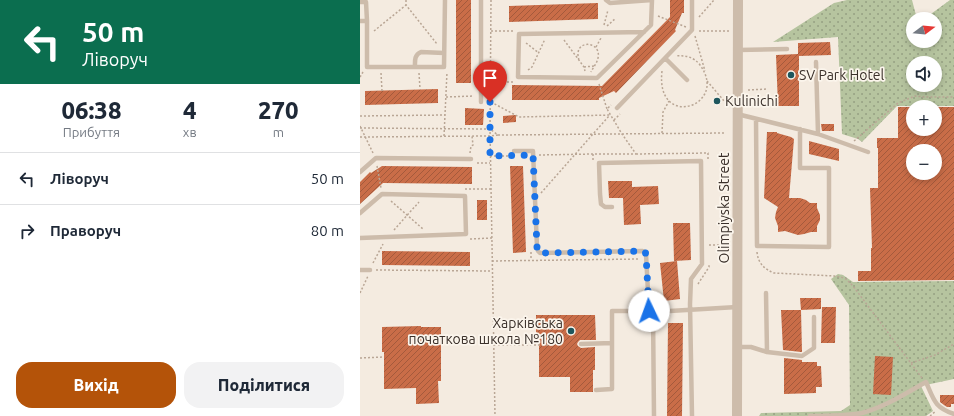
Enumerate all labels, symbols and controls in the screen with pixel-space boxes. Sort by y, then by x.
north arrow [906,12,942,48]
map controls [906,12,942,180]
icon: left [16,16,68,68]
text: 50 m [82,16,144,47]
text: Ліворуч [82,49,148,69]
button: sound [906,56,942,92]
pin [473,61,507,102]
icon: arrive [479,67,501,89]
place label: SV Park Hotel [799,67,885,83]
marker: SV Park Hotel [786,70,796,80]
place label: Kulinichi [725,93,778,109]
marker: Kulinichi [712,96,722,106]
text: 06:38 [61,97,121,124]
text: 4 [183,97,196,124]
text: 270 [258,97,299,124]
button: + [906,100,942,136]
text: Прибуття [63,125,120,139]
text: хв [183,125,197,139]
text: m [273,125,284,139]
button: − [906,144,942,180]
street label: Olimpiyska Street [716,152,732,263]
icon: left [16,168,38,190]
text: Ліворуч [50,170,109,187]
text: 50 m [311,170,344,187]
icon: right [16,220,38,242]
text: Праворуч [50,222,121,239]
text: 80 m [311,222,344,239]
position arrow [628,290,670,332]
place label: Харківська початкова школа №180 [409,315,563,347]
marker: Харківська початкова школа №180 [566,326,576,336]
button: Вихід [16,362,176,408]
button: Поділитися [184,362,344,408]

